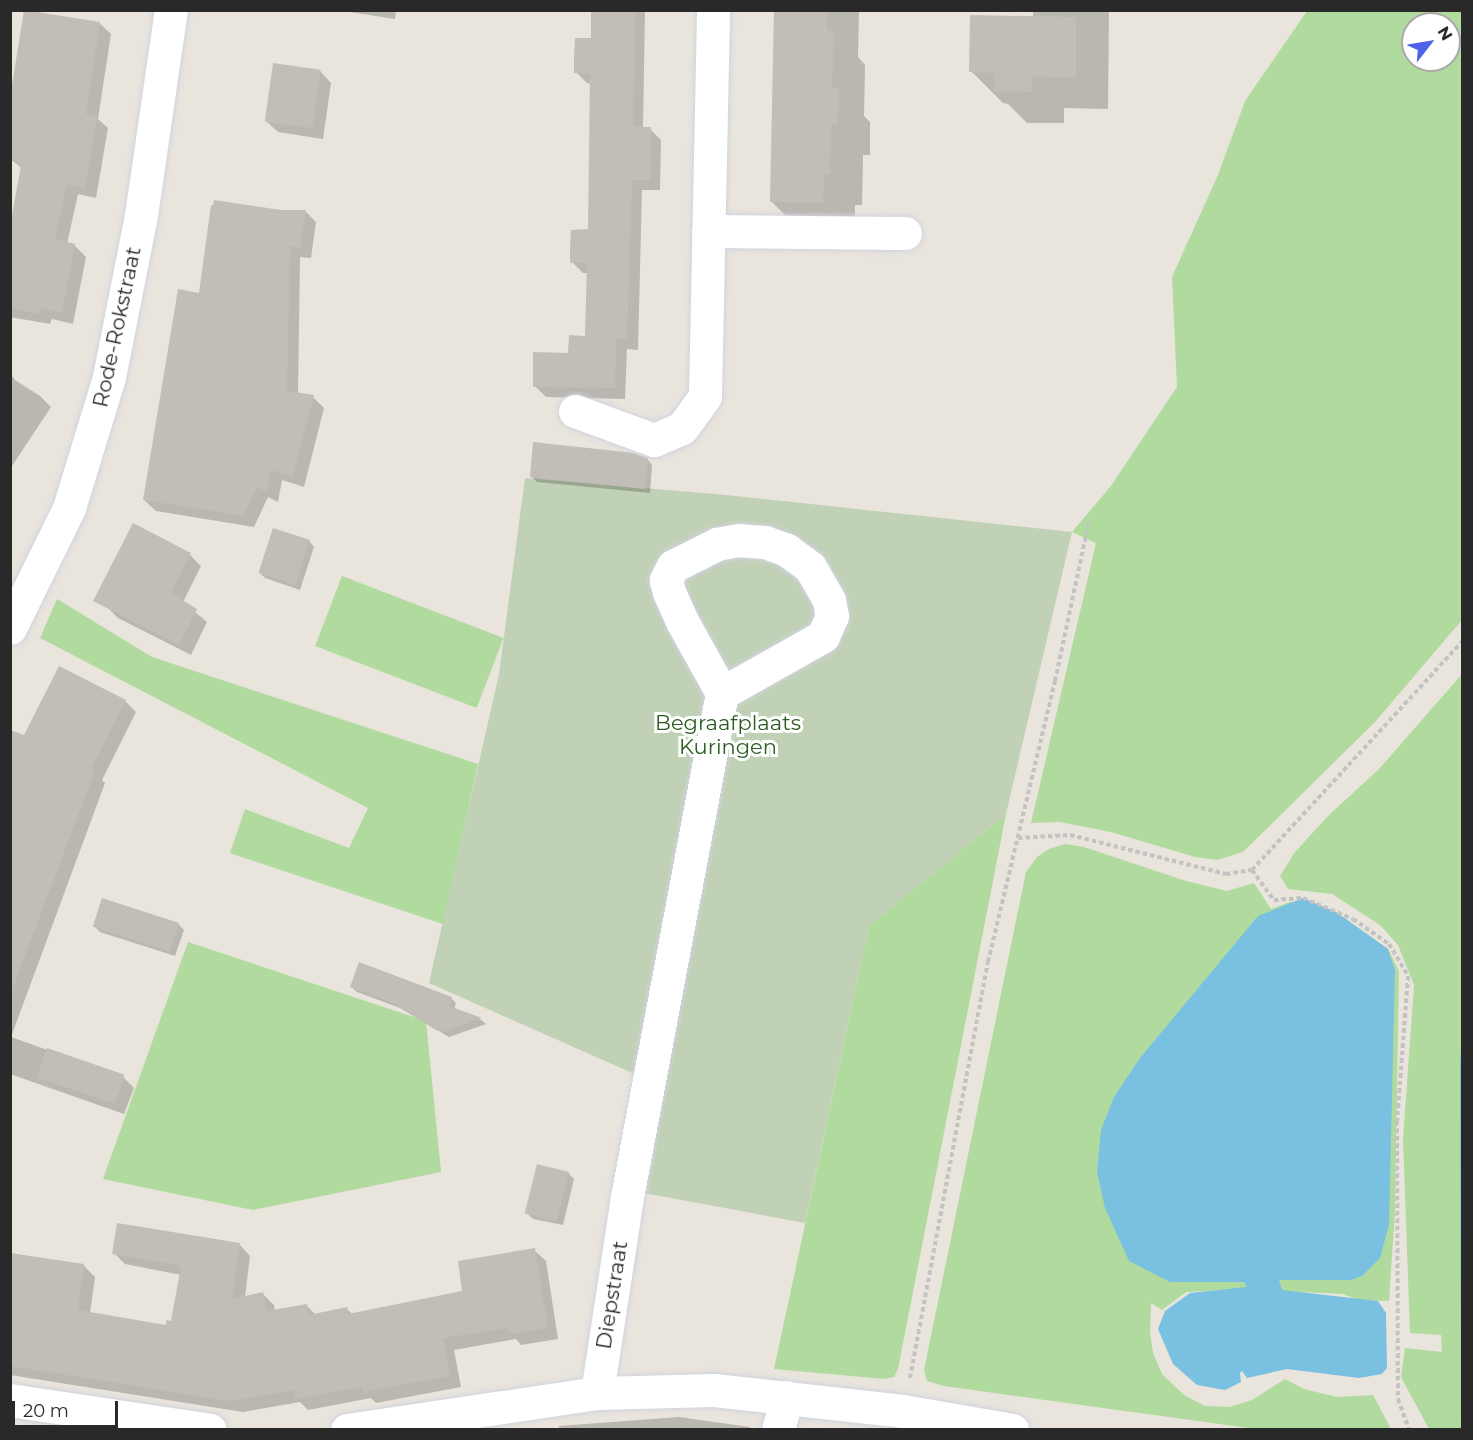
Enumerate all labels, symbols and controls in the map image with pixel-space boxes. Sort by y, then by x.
north arrow [1401,12,1461,72]
text: N [1434,23,1457,44]
street label: Rode-Rokstraat [88,244,146,410]
park label: Begraafplaats Kuringen [655,710,801,760]
street label: Diepstraat [591,1239,633,1351]
scale bar [15,1389,122,1427]
text: 20 m [23,1400,69,1422]

